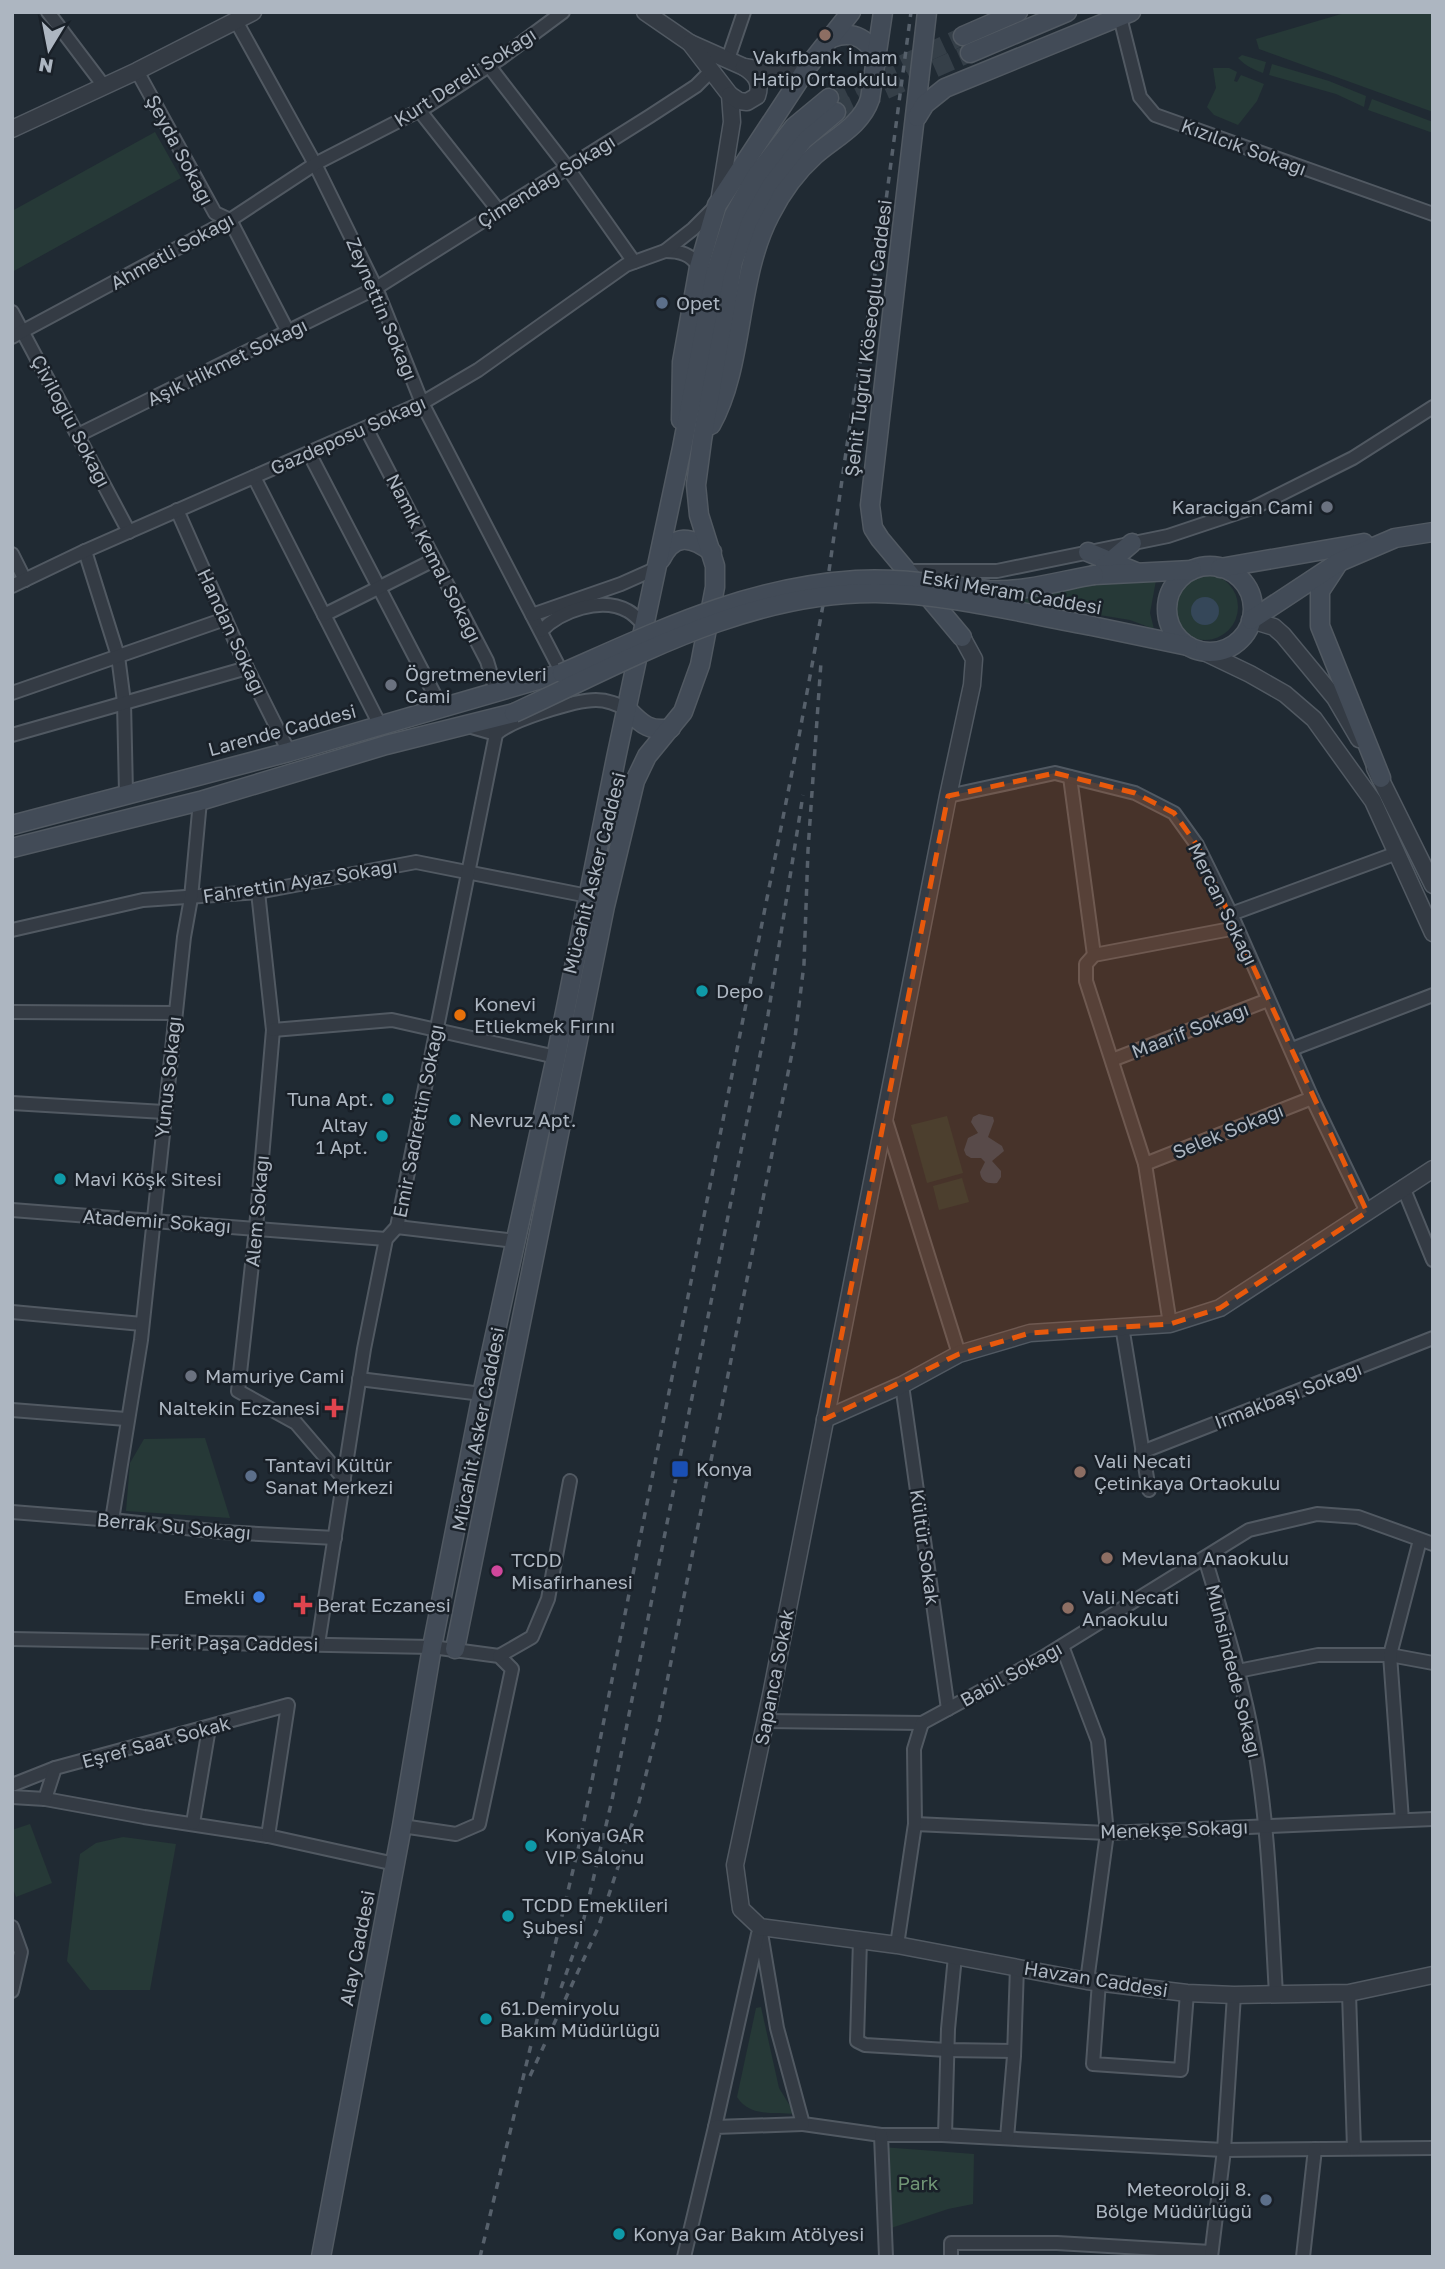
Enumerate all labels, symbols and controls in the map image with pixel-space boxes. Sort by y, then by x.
north arrow [14,14,84,84]
street label: Kurt Dereli Sokağı [389,22,540,131]
marker: Vakıfbank İmam Hatip Ortaokulu [817,27,833,43]
place label: Vakıfbank İmam Hatip Ortaokulu [752,45,898,90]
text: N [37,54,55,79]
street label: Şeyda Sokağı [142,91,219,209]
street label: Kızılcık Sokağı [1178,113,1310,180]
street label: Çimendağ Sokağı [473,129,619,232]
street label: Şehit Tuğrul Köseoğlu Caddesi [839,198,896,478]
street label: Ahmetli Sokağı [106,207,237,294]
street label: Zeynettin Sokağı [342,234,423,384]
place label: Opet [676,291,720,314]
marker: Opet [654,295,670,311]
street label: Aşık Hikmet Sokağı [143,313,311,410]
street label: Çiviloğlu Sokağı [27,351,116,491]
street label: Gazdeposu Sokağı [267,390,429,479]
street label: Namık Kemal Sokağı [382,470,487,646]
place label: Karaciğan Cami [1172,495,1313,518]
marker: Karaciğan Cami [1319,499,1335,515]
street label: Eski Meram Caddesi [920,564,1104,619]
street label: Handan Sokağı [193,565,272,699]
place label: Öğretmenevleri Cami [405,662,547,707]
marker: Öğretmenevleri Cami [383,677,399,693]
street label: Larende Caddesi [205,699,358,760]
street label: Mücahit Asker Caddesi [557,769,630,976]
street label: Mercan Sokağı [1184,839,1263,969]
street label: Fahrettin Ayaz Sokağı [201,854,399,907]
place label: Depo [716,979,763,1002]
marker: Depo [694,983,710,999]
place label: Konevi Etliekmek Fırını [474,992,615,1037]
street label: Maarif Sokağı [1128,997,1252,1062]
marker: Konevi Etliekmek Fırını [452,1007,468,1023]
street label: Yunus Sokağı [150,1015,185,1139]
street label: Emir Sadrettin Sokağı [387,1022,448,1220]
place label: Tuna Apt. [287,1087,374,1110]
marker: Tuna Apt. [380,1091,396,1107]
street label: Selek Sokağı [1169,1098,1286,1163]
place label: Nevruz Apt. [469,1108,576,1131]
marker: Nevruz Apt. [447,1112,463,1128]
place label: Altay 1 Apt. [316,1113,368,1158]
marker: Altay 1 Apt. [374,1128,390,1144]
street label: Alem Sokağı [240,1154,273,1268]
place label: Mavi Köşk Sitesi [74,1167,222,1190]
marker: Mavi Köşk Sitesi [52,1171,68,1187]
street label: Atademir Sokağı [82,1204,232,1237]
street label: Mücahit Asker Caddesi [446,1325,509,1533]
street label: Irmakbaşı Sokağı [1211,1356,1365,1433]
place label: Mamuriye Cami [205,1364,344,1387]
marker: Mamuriye Cami [183,1368,199,1384]
place label: Naltekin Eczanesi [158,1396,320,1419]
marker: Naltekin Eczanesi [326,1400,342,1416]
place label: Vali Necati Çetinkaya Ortaokulu [1094,1449,1280,1494]
place label: Tantavi Kültür Sanat Merkezi [265,1453,393,1498]
place label: Konya [696,1457,752,1480]
marker: Konya [670,1459,690,1479]
marker: Vali Necati Çetinkaya Ortaokulu [1072,1464,1088,1480]
marker: Tantavi Kültür Sanat Merkezi [243,1468,259,1484]
street label: Kültür Sokak [906,1488,945,1607]
street label: Berrak Su Sokağı [96,1507,252,1544]
place label: Mevlana Anaokulu [1121,1546,1289,1569]
place label: TCDD Misafirhanesi [511,1548,633,1593]
marker: Mevlana Anaokulu [1099,1550,1115,1566]
marker: TCDD Misafirhanesi [489,1563,505,1579]
street label: Muhsindede Sokağı [1202,1582,1267,1760]
place label: Emekli [184,1585,245,1608]
place label: Vali Necati Anaokulu [1082,1585,1179,1630]
marker: Emekli [251,1589,267,1605]
place label: Berat Eczanesi [317,1593,451,1616]
marker: Berat Eczanesi [295,1597,311,1613]
marker: Vali Necati Anaokulu [1060,1600,1076,1616]
street label: Sapanca Sokak [749,1607,798,1747]
street label: Ferit Paşa Caddesi [149,1630,319,1655]
street label: Babil Sokağı [956,1636,1066,1711]
street label: Eşref Saat Sokak [79,1711,233,1772]
street label: Menekşe Sokağı [1099,1814,1248,1843]
place label: Konya GAR VIP Salonu [545,1823,645,1868]
marker: Konya GAR VIP Salonu [523,1838,539,1854]
street label: Alay Caddesi [334,1888,379,2008]
place label: TCDD Emeklileri Şubesi [522,1893,668,1938]
marker: TCDD Emeklileri Şubesi [500,1908,516,1924]
street label: Havzan Caddesi [1022,1956,1170,2001]
place label: 61.Demiryolu Bakım Müdürlüğü [500,1996,660,2041]
marker: 61.Demiryolu Bakım Müdürlüğü [478,2011,494,2027]
park label: Park [897,2171,939,2194]
place label: Meteoroloji 8. Bölge Müdürlüğü [1095,2177,1252,2222]
marker: Meteoroloji 8. Bölge Müdürlüğü [1258,2192,1274,2208]
place label: Konya Gar Bakım Atölyesi [633,2222,864,2245]
marker: Konya Gar Bakım Atölyesi [611,2226,627,2242]

